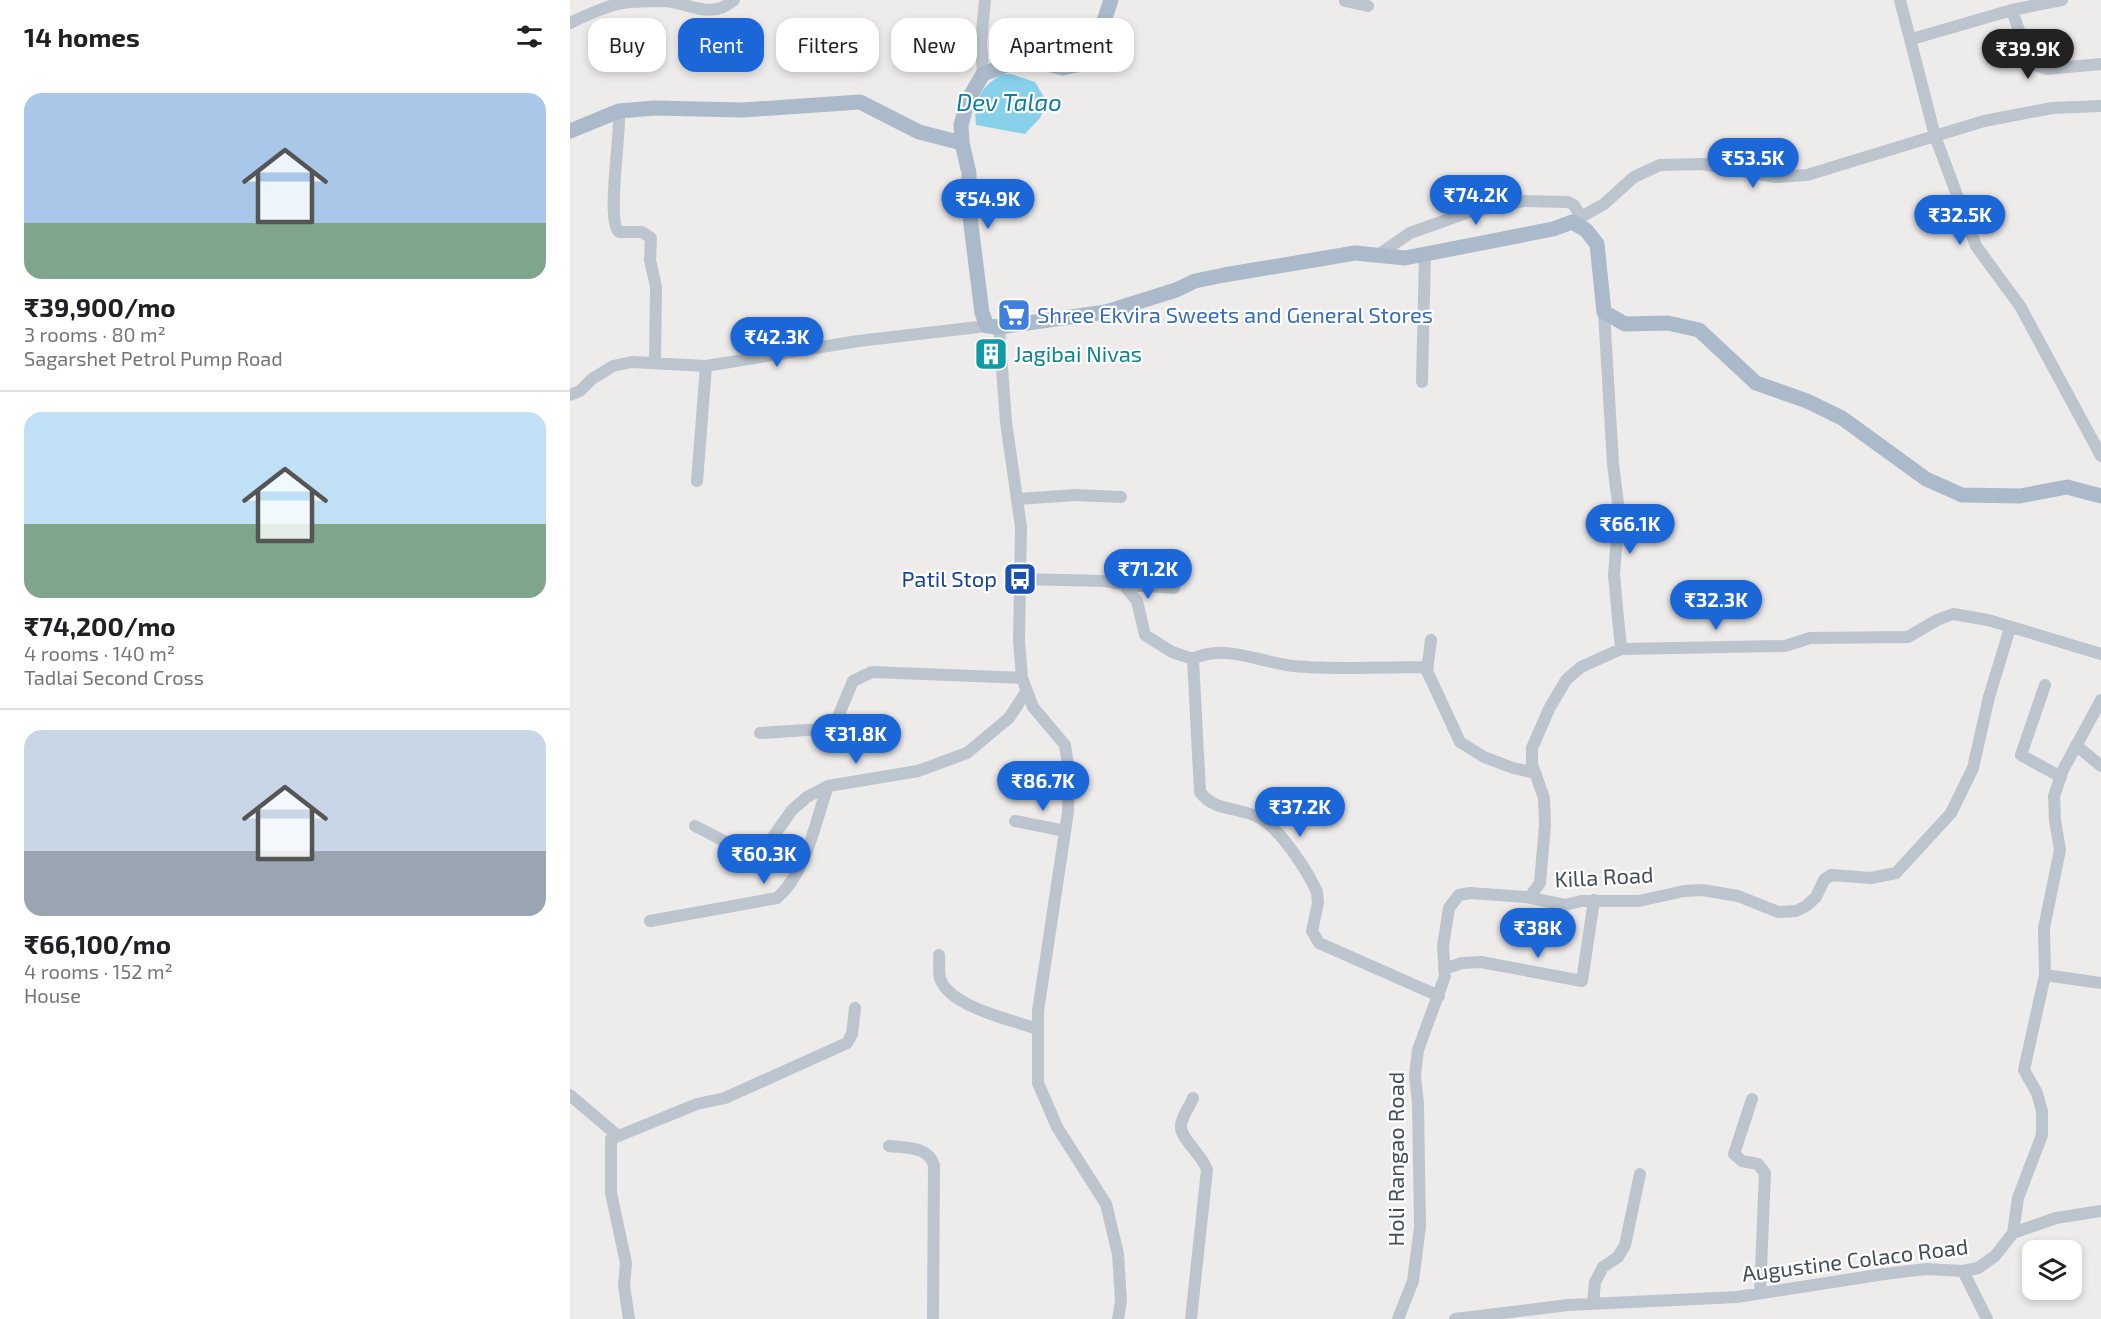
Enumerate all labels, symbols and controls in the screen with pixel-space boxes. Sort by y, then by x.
chip: Buy [588,18,666,72]
chip: Rent [678,18,764,72]
chip: Filters [776,18,879,72]
chip: New [891,18,977,72]
chip: Apartment [989,18,1134,72]
icon: filters [513,20,546,53]
text: 14 homes [24,21,140,52]
pin: ₹39.9K [1979,29,2077,80]
text: ₹39.9K [1996,36,2060,60]
water label: Dev Talao [956,87,1062,116]
icon: home [231,132,339,240]
pin: ₹53.5K [1704,138,1802,189]
text: ₹53.5K [1722,145,1784,169]
pin: ₹74.2K [1427,175,1525,226]
pin: ₹54.9K [939,179,1037,230]
text: ₹74.2K [1444,182,1508,206]
text: ₹54.9K [956,186,1020,210]
pin: ₹32.5K [1911,195,2009,246]
text: ₹32.5K [1928,202,1992,226]
text: ₹39,900/mo [24,291,176,322]
supermarket icon: Shree Ekvira Sweets and General Stores [996,297,1032,333]
place label: Shree Ekvira Sweets and General Stores [1037,301,1433,327]
pin: ₹42.3K [728,317,826,368]
text: 3 rooms · 80 m² [24,322,166,346]
text: ₹42.3K [744,324,810,348]
building icon: Jagibai Nivas [973,336,1009,372]
place label: Jagibai Nivas [1014,340,1142,366]
text: Sagarshet Petrol Pump Road [24,346,283,370]
icon: home [231,451,339,559]
pin: ₹66.1K [1581,504,1679,555]
text: ₹66.1K [1600,511,1660,535]
pin: ₹71.2K [1099,549,1197,600]
text: ₹71.2K [1118,556,1178,580]
bus stop icon: Patil Stop [1002,561,1038,597]
place label: Patil Stop [901,565,997,591]
pin: ₹32.3K [1667,580,1765,631]
text: ₹32.3K [1684,587,1748,611]
text: ₹74,200/mo [24,610,176,641]
text: 4 rooms · 140 m² [24,641,175,665]
text: Tadlai Second Cross [24,665,204,689]
pin: ₹31.8K [807,714,905,765]
text: ₹31.8K [825,721,887,745]
pin: ₹86.7K [994,761,1092,812]
text: ₹86.7K [1011,768,1075,792]
icon: home [231,769,339,877]
pin: ₹37.2K [1251,787,1349,838]
text: ₹37.2K [1269,794,1331,818]
pin: ₹60.3K [715,834,813,885]
text: ₹60.3K [731,841,797,865]
street label: Killa Road [1554,860,1654,892]
pin: ₹38K [1502,908,1574,959]
text: ₹38K [1514,915,1562,939]
text: ₹66,100/mo [24,928,171,959]
text: 4 rooms · 152 m² [24,959,173,983]
text: House [24,983,81,1007]
street label: Holi Rangao Road [1382,1072,1408,1246]
street label: Augustine Colaco Road [1740,1232,1970,1286]
map controls [2022,1240,2082,1300]
button: layers [2022,1240,2082,1300]

